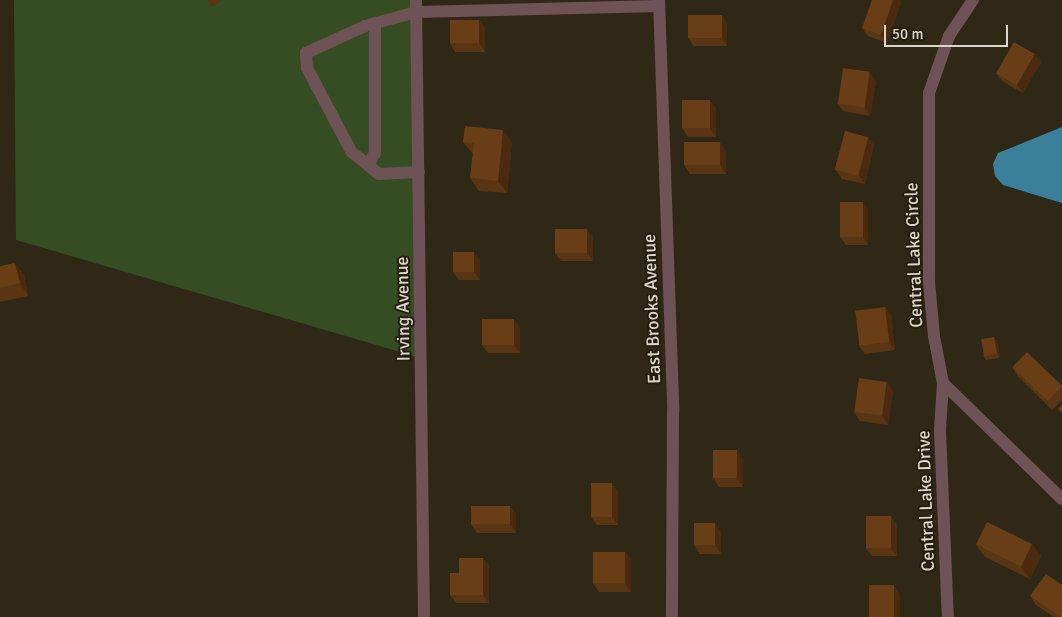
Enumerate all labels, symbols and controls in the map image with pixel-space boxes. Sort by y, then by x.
scale bar [887,15,1011,47]
text: 50 m [892,25,923,43]
street label: Central Lake Circle [901,182,927,328]
street label: East Brooks Avenue [639,234,665,384]
street label: Irving Avenue [391,256,415,362]
street label: Central Lake Drive [913,430,939,572]

